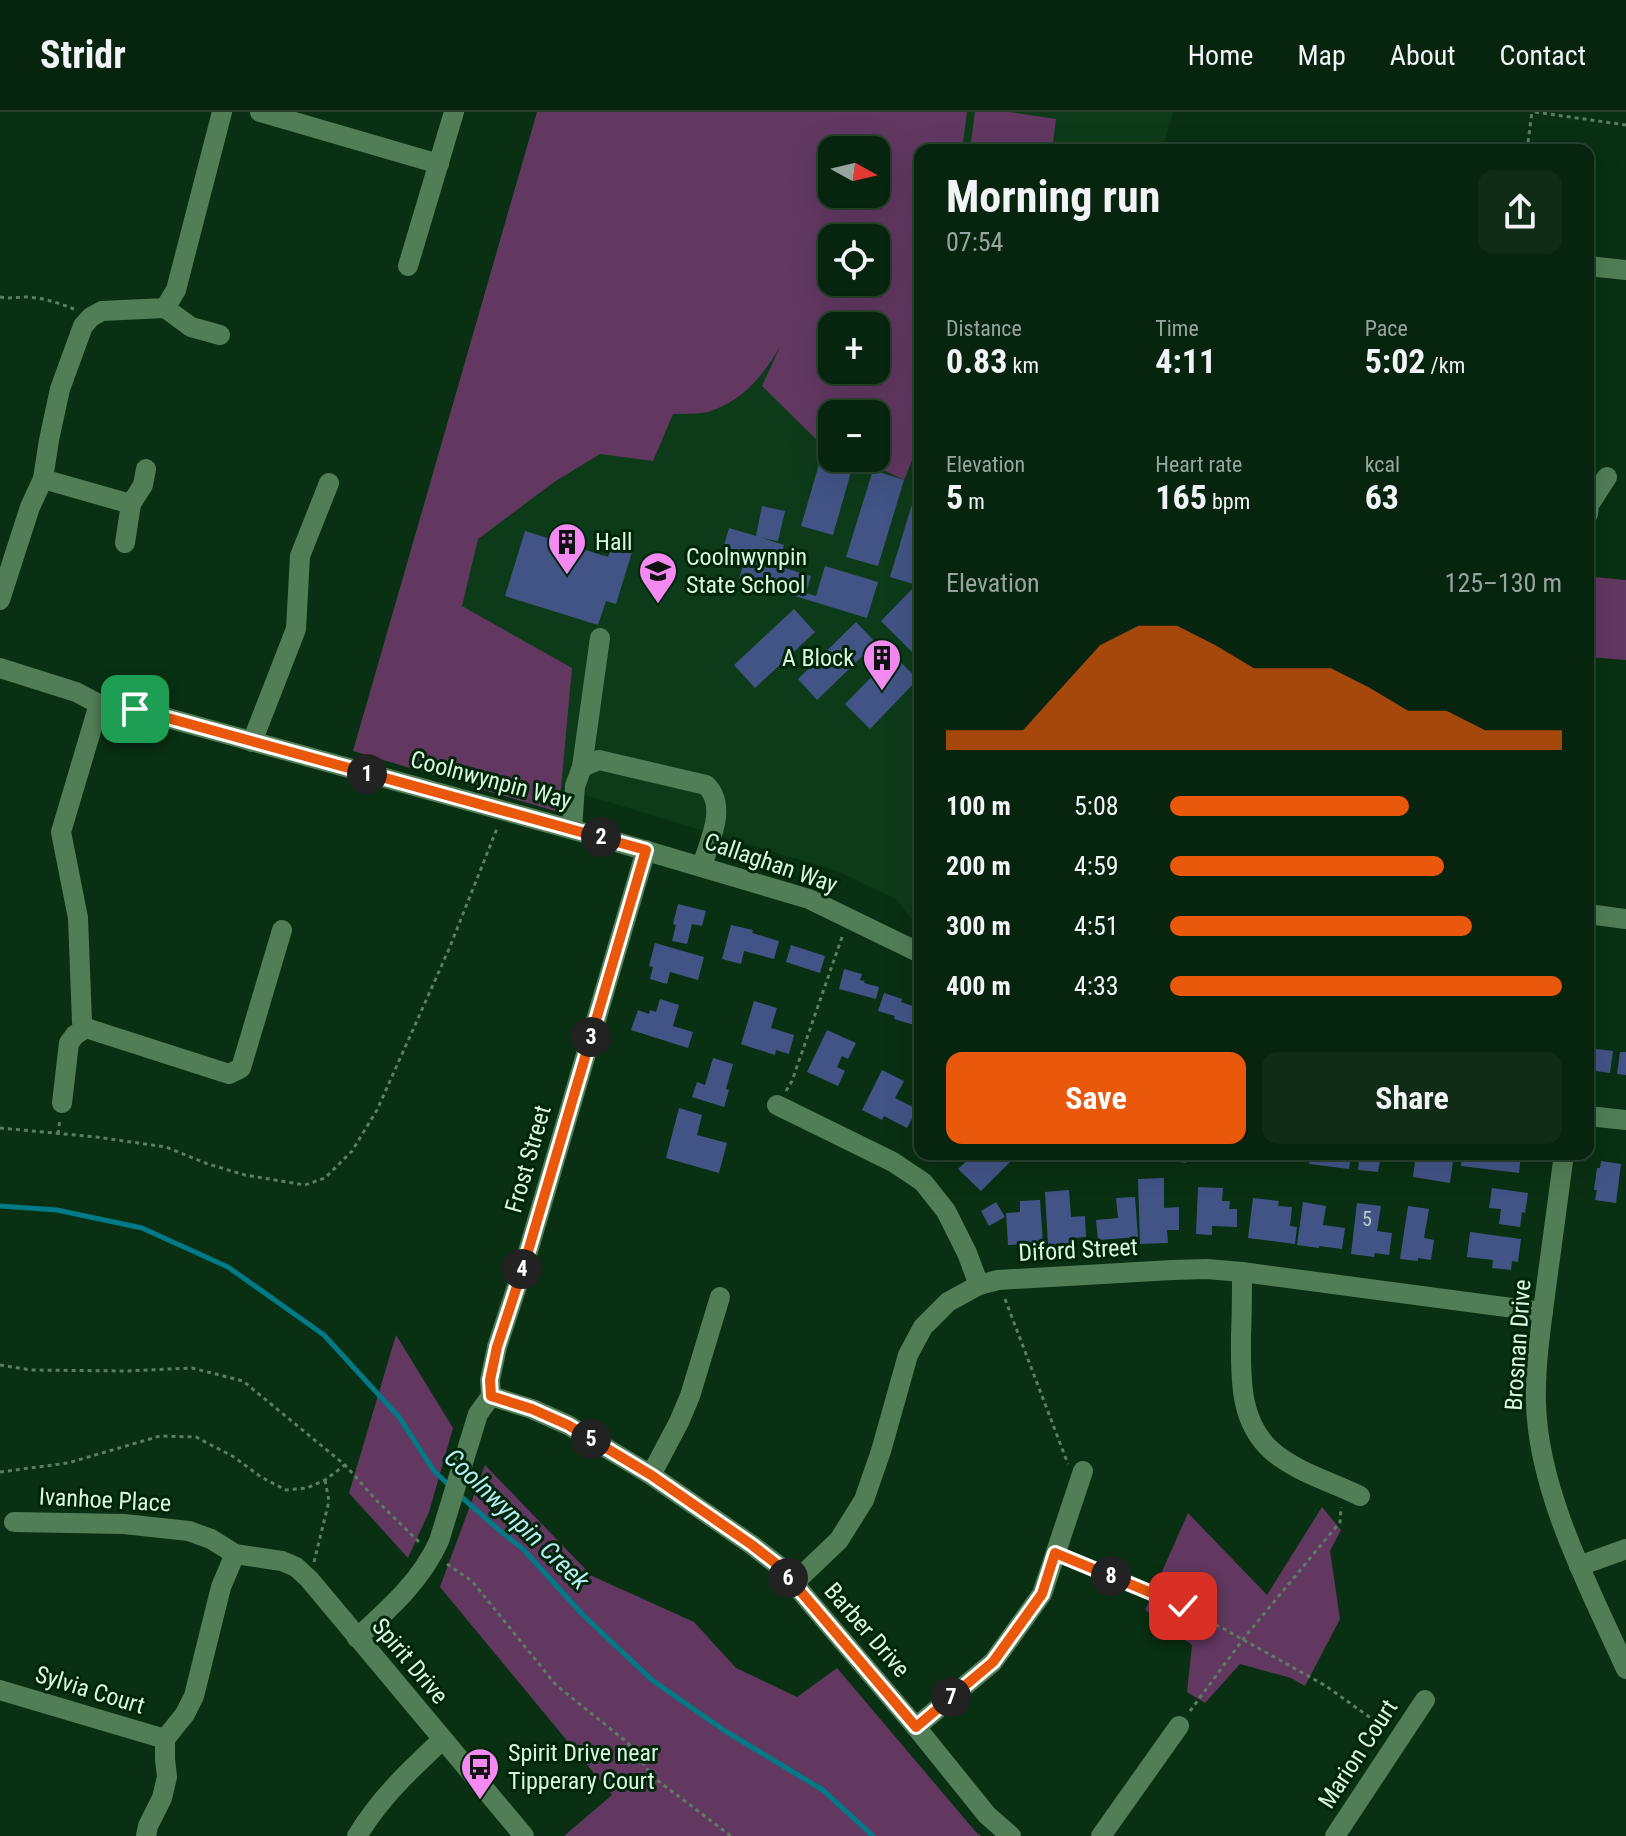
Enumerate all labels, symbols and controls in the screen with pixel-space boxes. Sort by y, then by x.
text: Stridr [40,33,126,77]
text: Home [1188,39,1253,72]
text: Map [1297,39,1346,72]
text: About [1390,39,1456,72]
text: Contact [1500,39,1586,72]
north arrow [818,136,890,208]
map controls [818,136,890,472]
button: share [1478,170,1562,254]
text: Morning run [946,171,1160,223]
button: locate [818,224,890,296]
text: 07:54 [946,227,1003,257]
button: + [818,312,890,384]
text: Distance [946,316,1022,341]
text: Time [1155,316,1199,341]
text: Pace [1365,316,1408,341]
text: 0.83 [946,341,1007,381]
text: 4:11 [1155,341,1216,381]
text: 5:02 [1365,341,1426,381]
text: km [1007,353,1039,378]
text: /km [1426,353,1465,378]
button: − [818,400,890,472]
text: Elevation [946,452,1025,477]
text: Heart rate [1155,452,1242,477]
text: kcal [1365,452,1400,477]
text: 5 [946,477,963,517]
text: 165 [1155,477,1207,517]
text: 63 [1365,477,1399,517]
text: m [963,489,985,514]
text: bpm [1207,489,1250,514]
building icon: Hall [546,521,588,576]
place label: Hall [595,528,632,556]
place label: Coolnwynpin State School [686,543,807,599]
school or university icon: Coolnwynpin State School [637,550,679,605]
text: Elevation [946,568,1040,598]
text: 125–130 m [1445,568,1562,598]
building icon: A Block [861,637,903,692]
place label: A Block [782,644,854,672]
pin [101,675,169,743]
icon: arrive [113,687,157,731]
street label: Coolnwynpin Way [407,745,575,815]
pin: 1 [347,754,387,794]
text: 1 [361,761,373,786]
text: 100 m [946,791,1011,821]
text: 5:08 [1074,791,1119,821]
pin: 2 [581,817,621,857]
text: 2 [595,824,607,849]
street label: Callaghan Way [701,827,841,899]
text: 200 m [946,851,1011,881]
text: 4:59 [1074,851,1119,881]
text: 300 m [946,911,1011,941]
text: 4:51 [1074,911,1119,941]
text: 400 m [946,971,1011,1001]
text: 4:33 [1074,971,1119,1001]
pin: 3 [571,1017,611,1057]
text: 3 [585,1024,597,1049]
button: Save [946,1052,1246,1144]
button: Share [1262,1052,1562,1144]
street label: Frost Street [499,1102,557,1216]
house number: 5 [1362,1207,1372,1231]
street label: Diford Street [1018,1233,1138,1267]
pin: 4 [502,1249,542,1289]
text: 4 [516,1256,528,1281]
street label: Brosnan Drive [1499,1279,1537,1411]
pin: 5 [571,1419,611,1459]
text: 5 [585,1426,597,1451]
water label: Coolnwynpin Creek [438,1442,596,1596]
street label: Ivanhoe Place [38,1483,172,1517]
pin: 8 [1091,1556,1131,1596]
pin: 6 [768,1558,808,1598]
text: 8 [1105,1563,1117,1588]
text: 6 [782,1565,794,1590]
pin [1149,1572,1217,1640]
street label: Barber Drive [818,1577,916,1683]
icon: check [1161,1584,1205,1628]
street label: Spirit Drive [366,1613,454,1709]
street label: Sylvia Court [32,1660,148,1720]
pin: 7 [931,1677,971,1717]
text: 7 [945,1684,957,1709]
street label: Marion Court [1313,1694,1403,1814]
place label: Spirit Drive near Tipperary Court [508,1739,658,1795]
bus stop icon: Spirit Drive near Tipperary Court [459,1746,501,1801]

